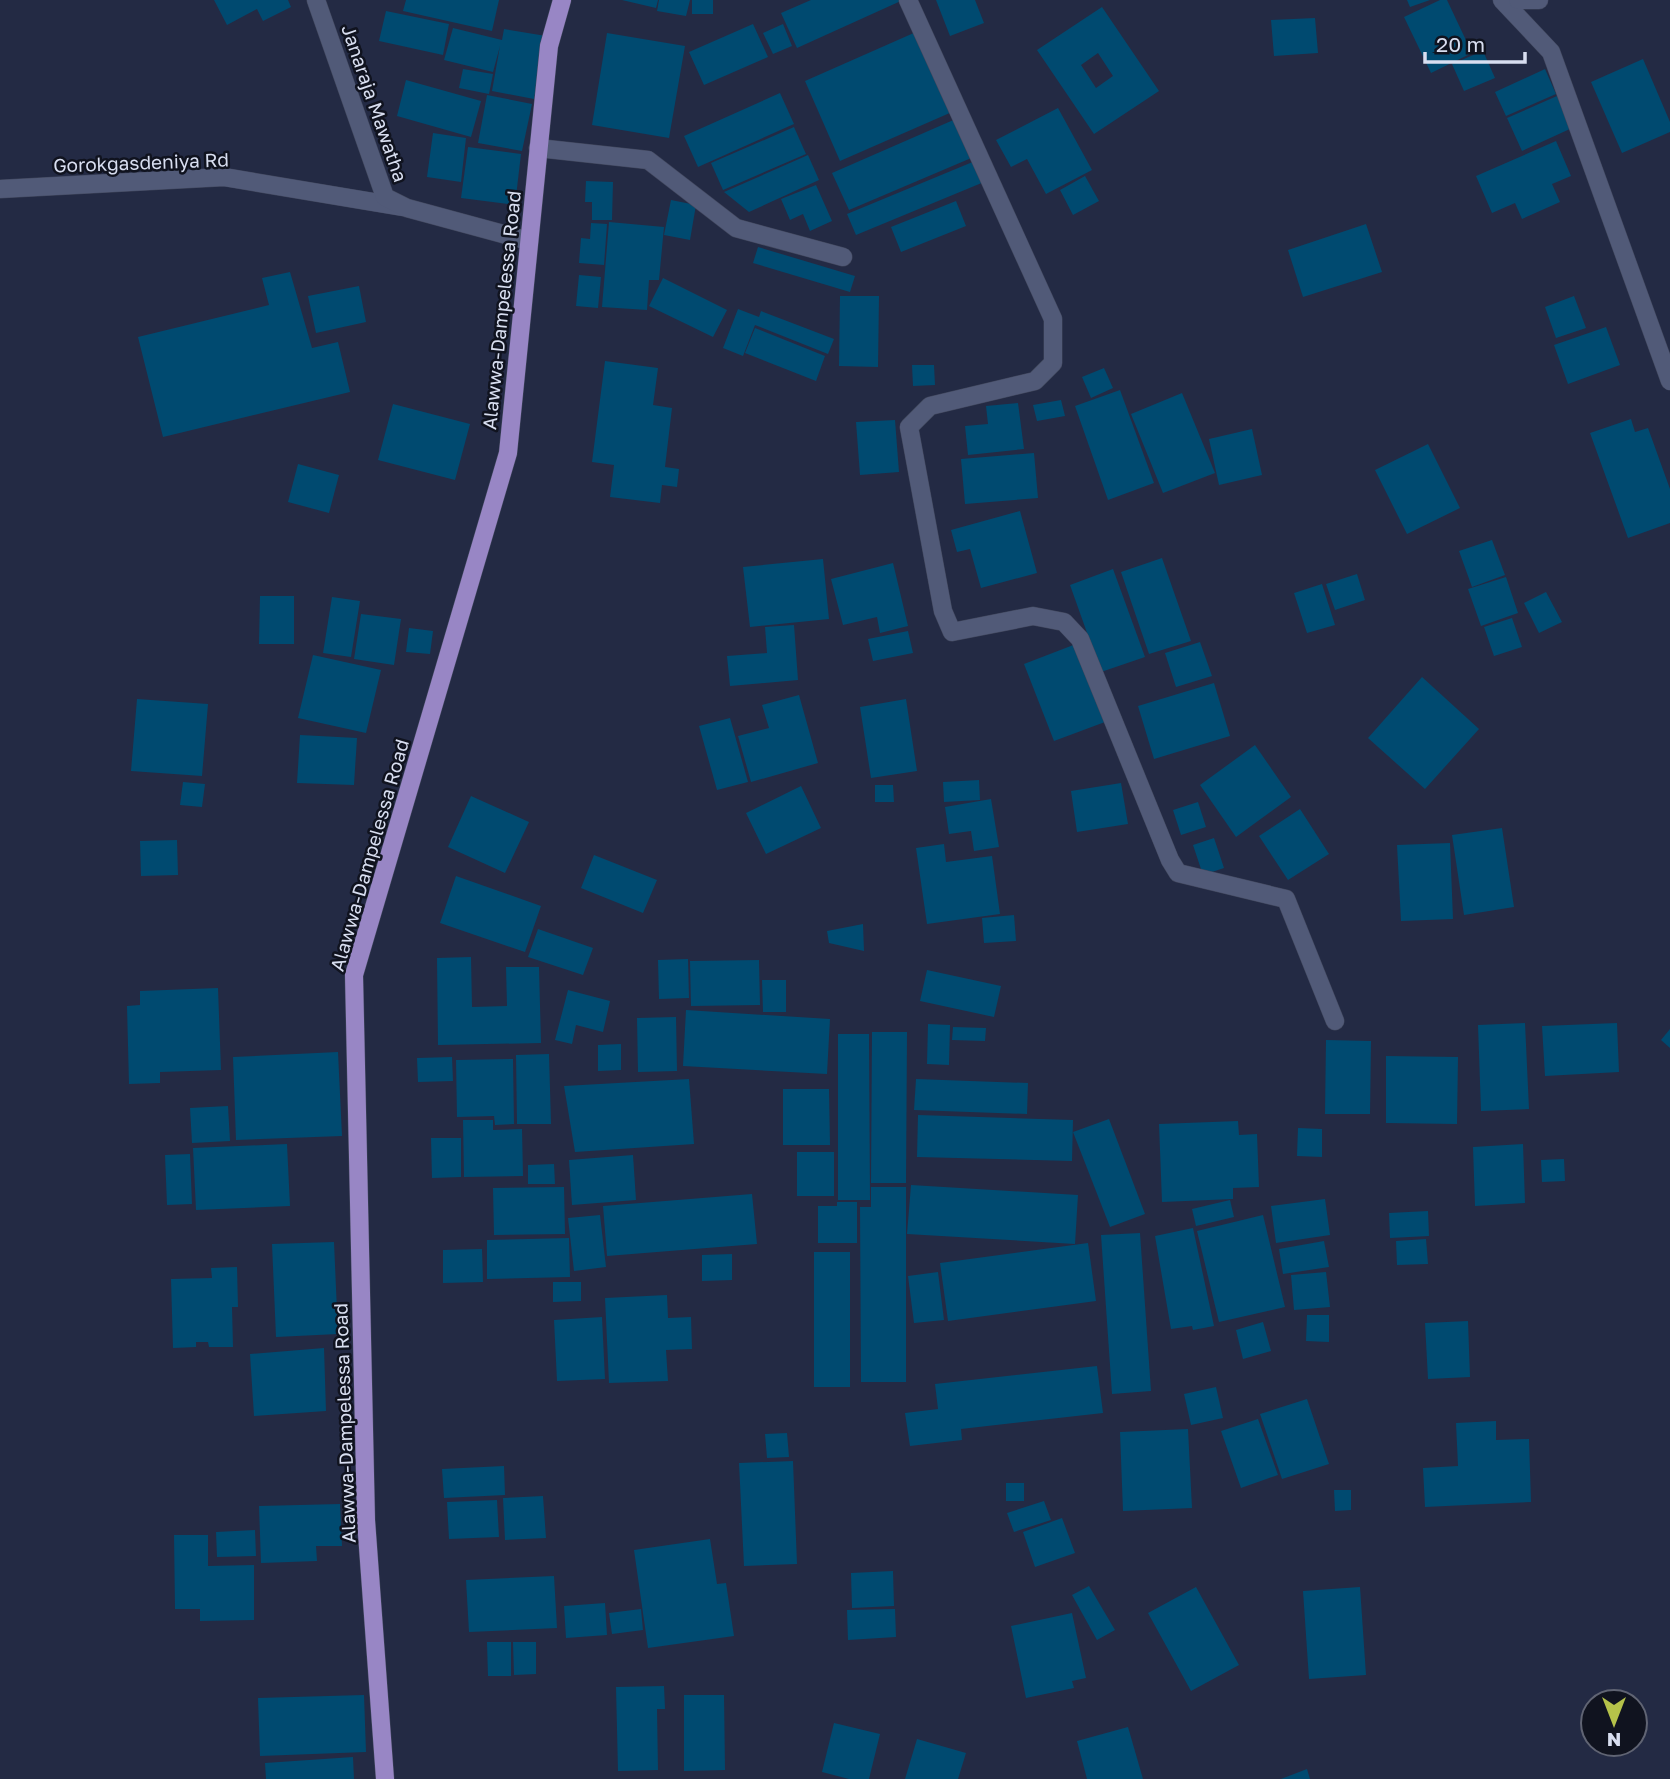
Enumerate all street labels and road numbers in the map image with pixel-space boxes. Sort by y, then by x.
street label: Janaraja Mawatha [337,21,413,185]
street label: Gorokgasdeniya Rd [53,147,229,177]
street label: Alawwa-Dampelessa Road [477,189,525,431]
street label: Alawwa-Dampelessa Road [325,736,413,974]
street label: Alawwa-Dampelessa Road [328,1303,360,1543]

